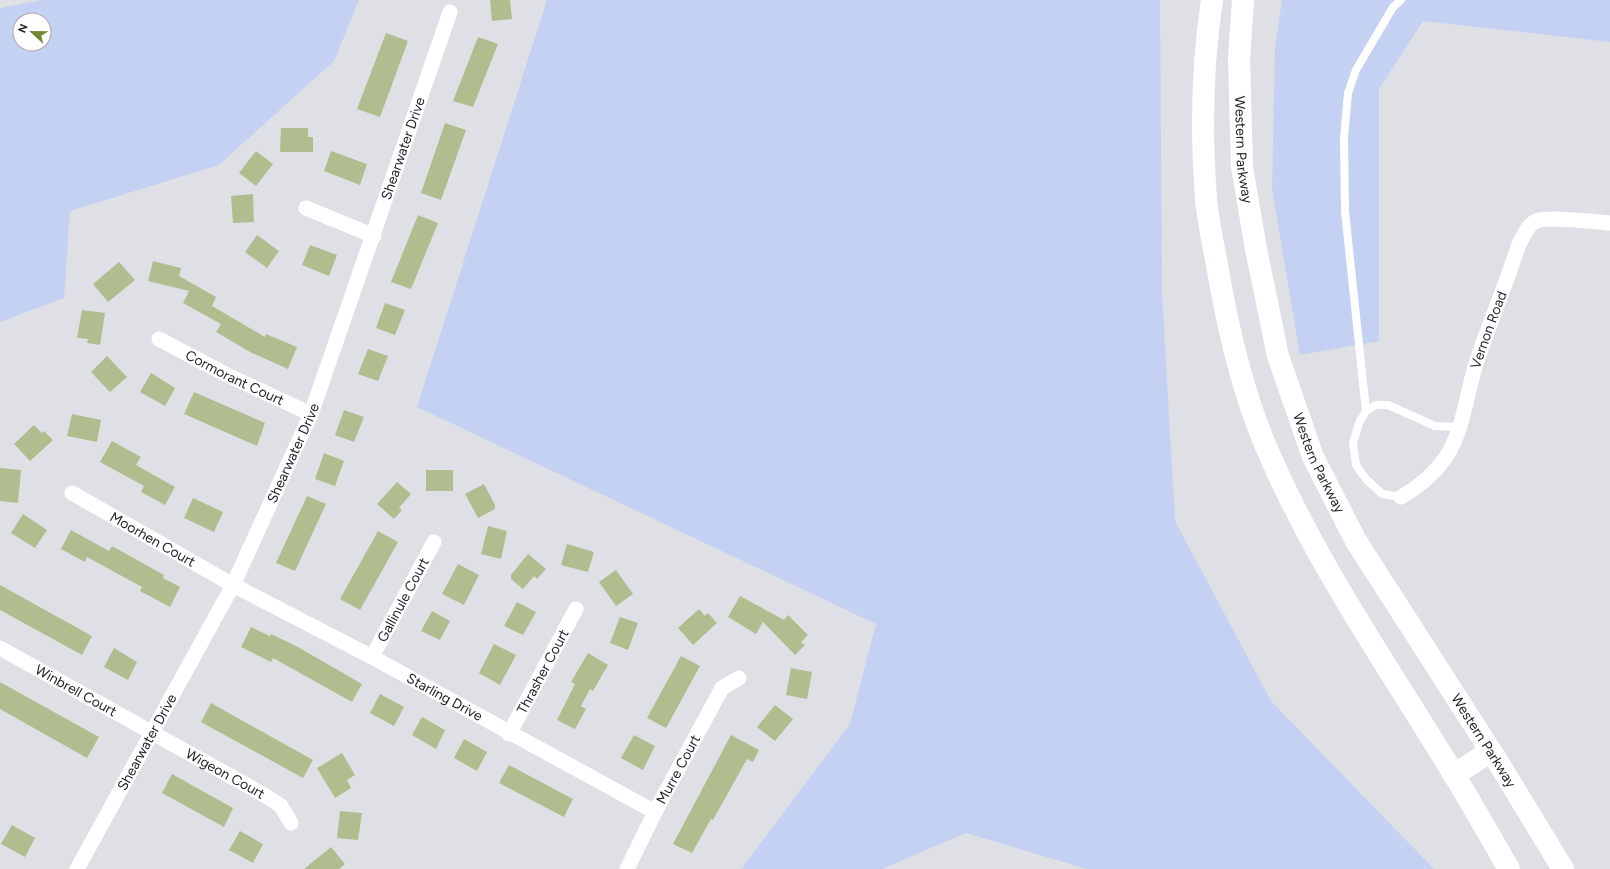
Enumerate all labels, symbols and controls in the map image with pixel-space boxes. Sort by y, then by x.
north arrow [12,12,52,52]
text: N [16,22,31,35]
street label: Shearwater Drive [377,95,429,202]
street label: Western Parkway [1232,96,1257,205]
street label: Vernon Road [1467,289,1510,371]
street label: Cormorant Court [183,346,287,409]
street label: Shearwater Drive [263,401,323,506]
street label: Western Parkway [1290,410,1349,516]
street label: Moorhen Court [107,508,198,570]
street label: Gallinule Court [373,555,432,645]
street label: Thrasher Court [513,626,572,717]
street label: Winbrell Court [32,661,120,720]
street label: Starling Drive [404,669,486,725]
street label: Shearwater Drive [113,690,180,793]
street label: Western Parkway [1448,691,1520,791]
street label: Murre Court [652,732,704,807]
street label: Wigeon Court [183,745,268,802]

